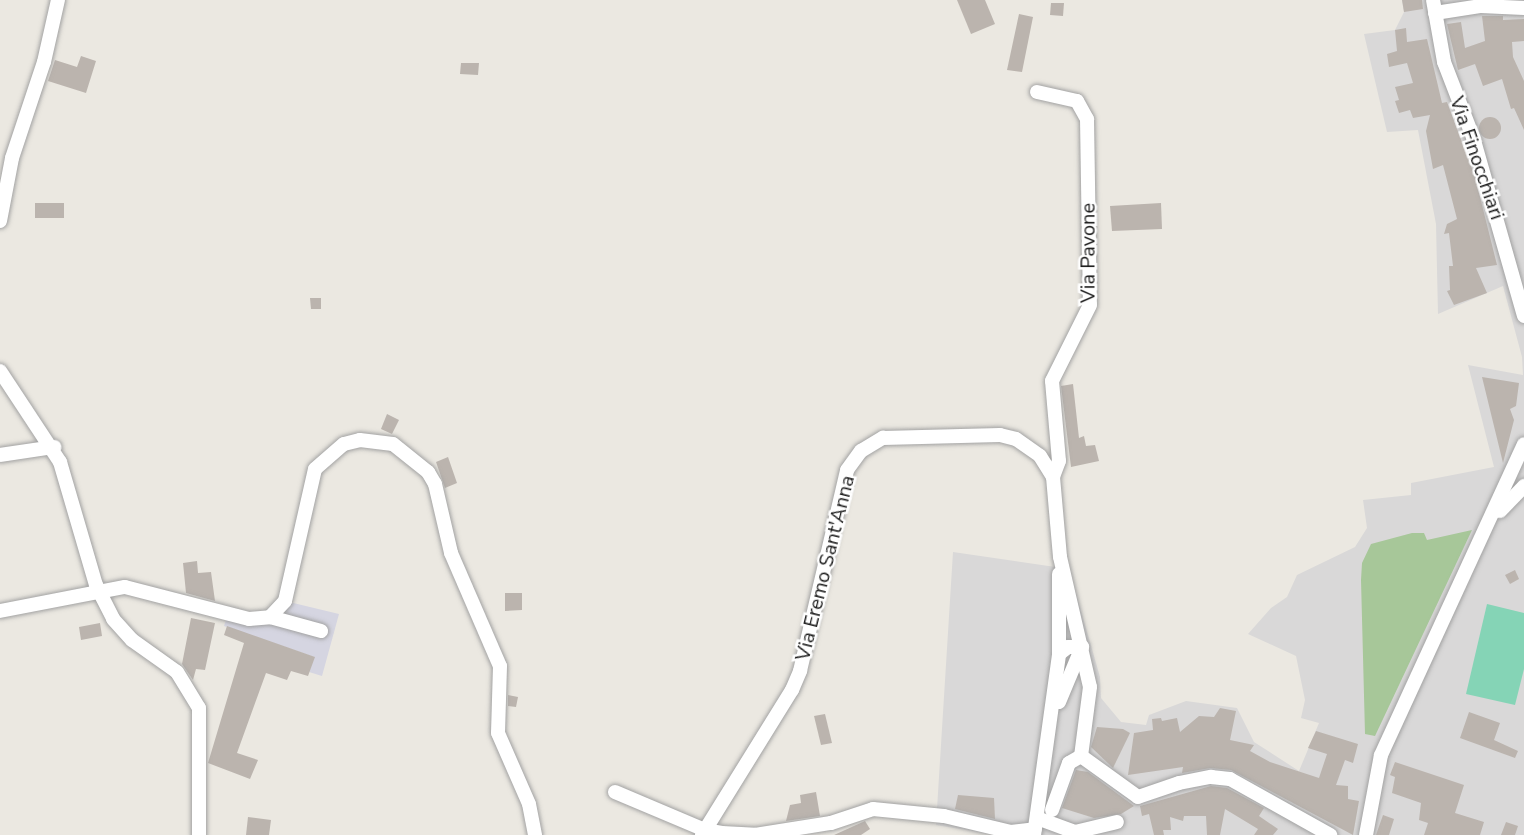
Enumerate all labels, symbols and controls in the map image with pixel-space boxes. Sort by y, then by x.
street label: Via Finocchiari [1445,93,1509,223]
street label: Via Pavone [1076,203,1100,303]
street label: Via Eremo Sant'Anna [790,473,860,663]

